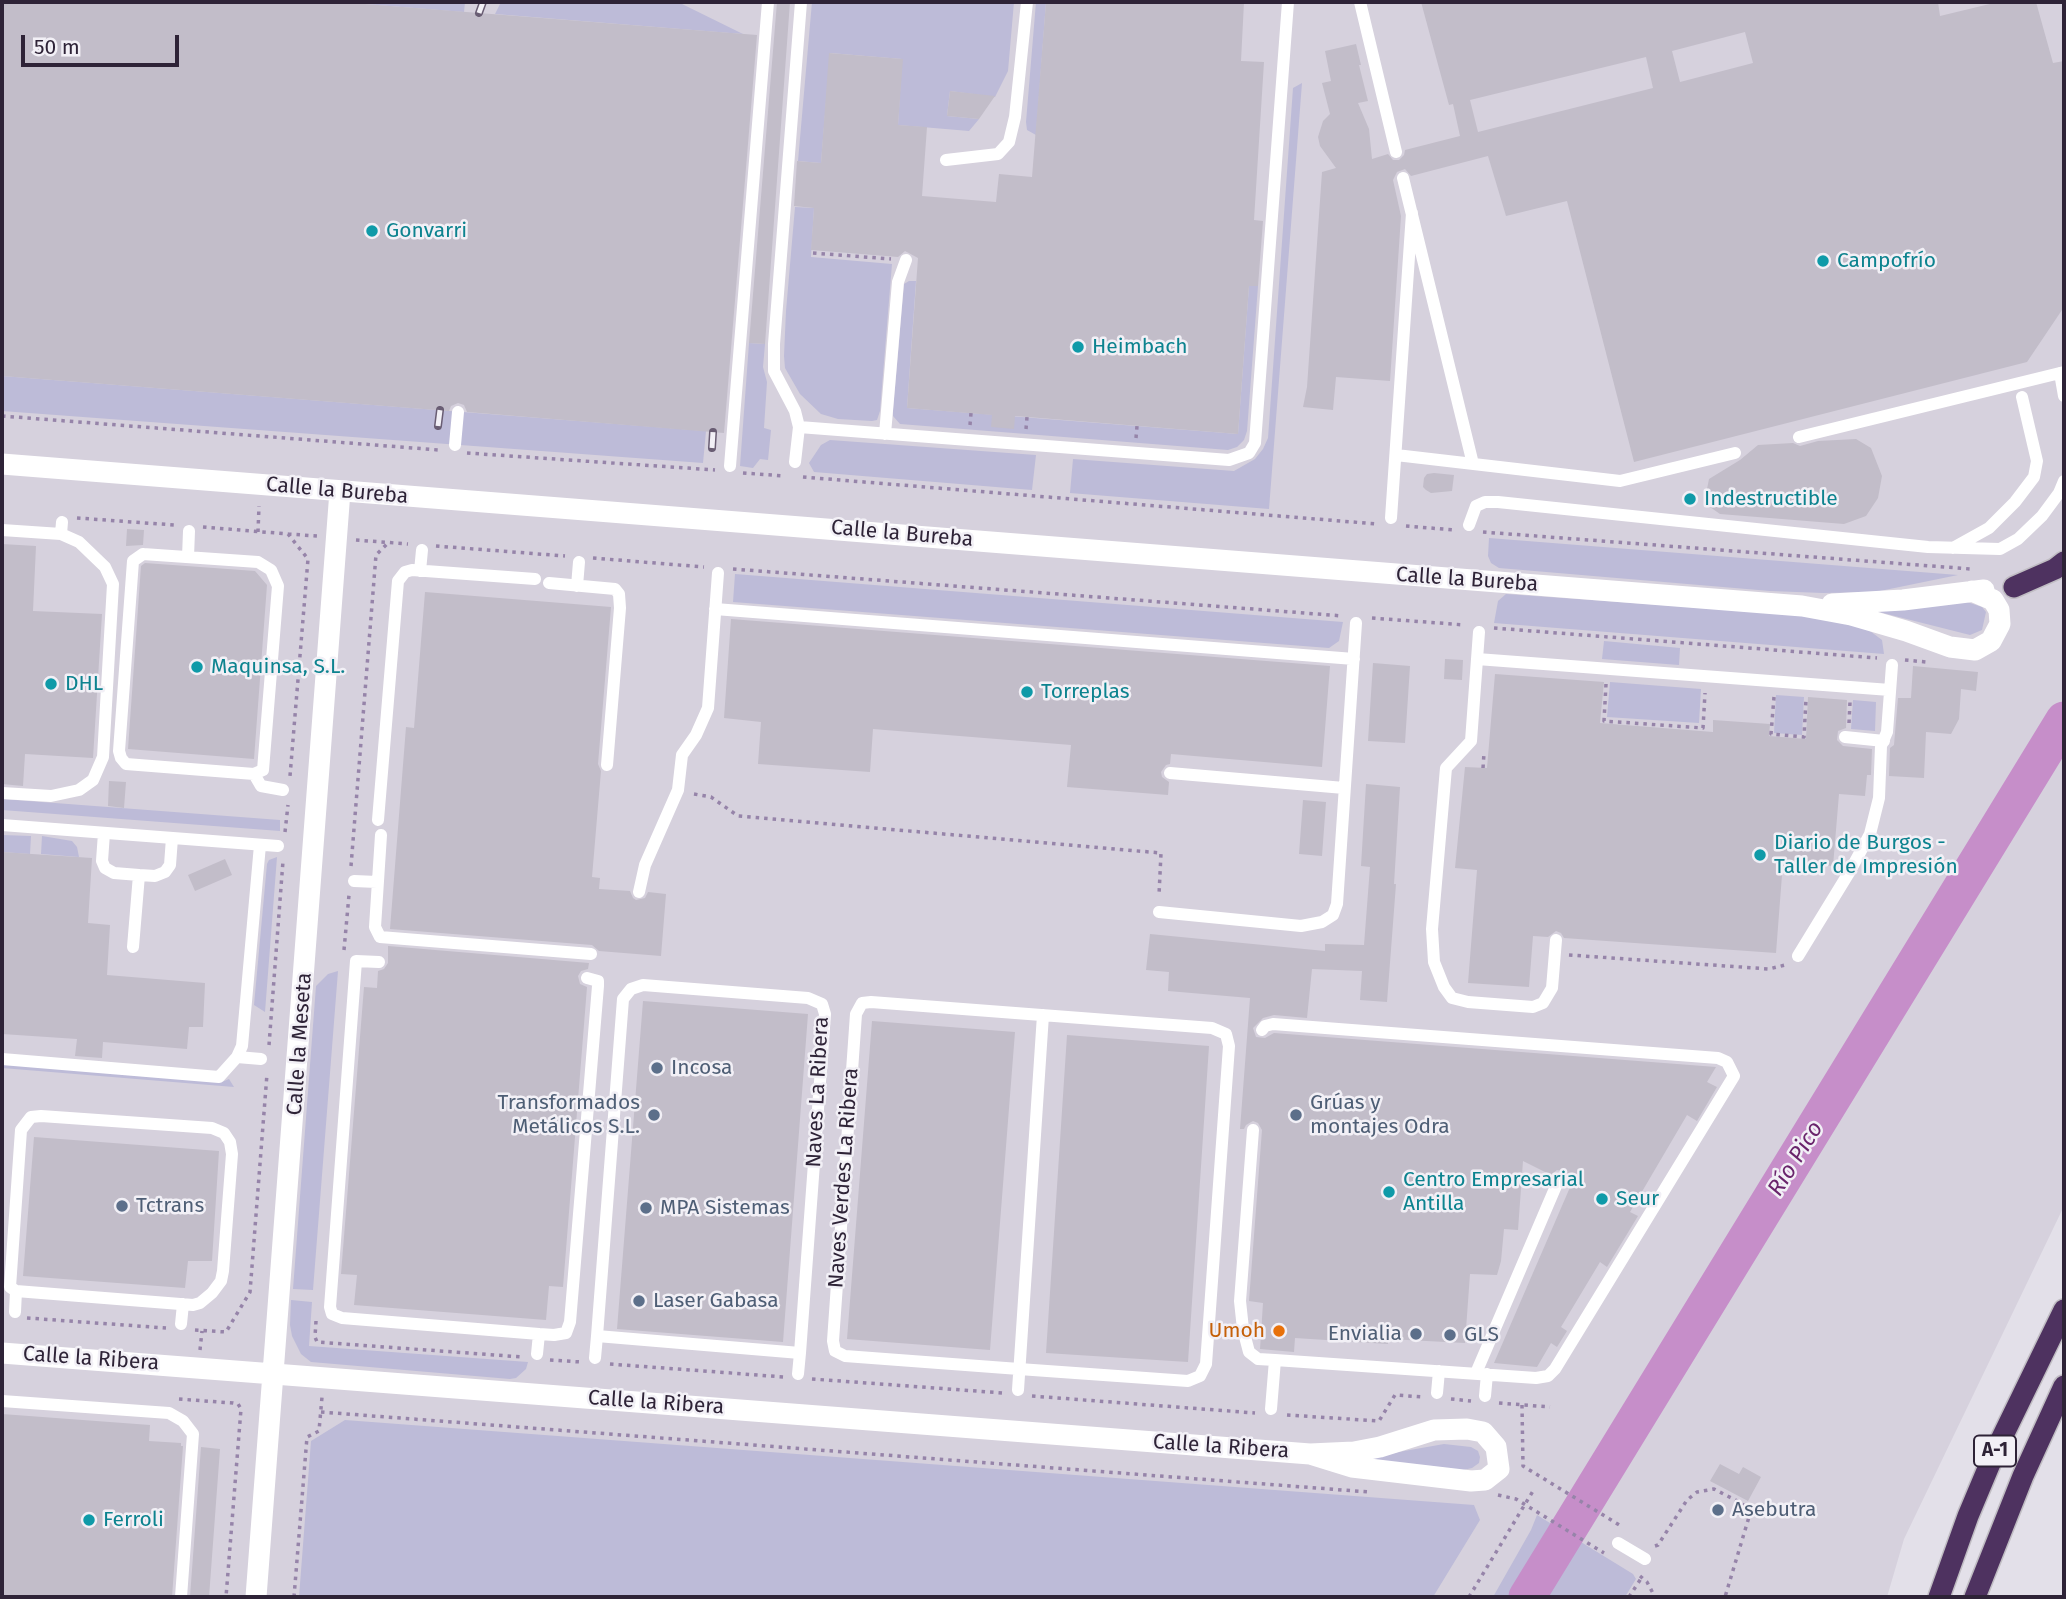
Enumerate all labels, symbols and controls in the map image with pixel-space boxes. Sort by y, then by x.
scale bar [24,21,182,65]
text: 50 m [34,34,80,60]
place label: Gonvarri [386,218,467,244]
marker: Gonvarri [364,223,380,239]
place label: Campofrío [1837,248,1936,274]
marker: Campofrío [1815,253,1831,269]
place label: Heimbach [1092,334,1188,360]
marker: Heimbach [1070,339,1086,355]
street label: Calle la Bureba [265,472,409,510]
place label: Indestructible [1704,486,1838,512]
marker: Indestructible [1682,491,1698,507]
street label: Calle la Bureba [830,515,974,553]
street label: Calle la Bureba [1395,562,1539,598]
place label: Maquinsa, S.L. [211,654,345,680]
marker: Maquinsa, S.L. [189,659,205,675]
place label: DHL [65,671,103,697]
marker: DHL [43,676,59,692]
place label: Torreplas [1041,679,1130,705]
marker: Torreplas [1019,684,1035,700]
place label: Diario de Burgos - Taller de Impresión [1774,830,1958,880]
marker: Diario de Burgos - Taller de Impresión [1752,847,1768,863]
street label: Calle la Meseta [282,972,318,1116]
street label: Naves La Ribera [801,1016,835,1168]
place label: Incosa [671,1055,732,1081]
marker: Incosa [649,1060,665,1076]
street label: Naves Verdes La Ribera [824,1067,864,1289]
place label: Transformados Metálicos S.L. [498,1090,640,1140]
place label: Grúas y montajes Odra [1310,1090,1450,1140]
marker: Transformados Metálicos S.L. [646,1107,662,1123]
marker: Grúas y montajes Odra [1288,1107,1304,1123]
water label: Río Pico [1762,1117,1830,1201]
place label: Centro Empresarial Antilla [1403,1167,1584,1217]
marker: Centro Empresarial Antilla [1381,1184,1397,1200]
place label: Seur [1616,1186,1659,1212]
marker: Seur [1594,1191,1610,1207]
place label: Tctrans [136,1193,204,1219]
place label: MPA Sistemas [660,1195,790,1221]
marker: Tctrans [114,1198,130,1214]
marker: MPA Sistemas [638,1200,654,1216]
place label: Laser Gabasa [653,1288,779,1314]
marker: Laser Gabasa [631,1293,647,1309]
place label: Umoh [1209,1318,1265,1344]
place label: Envialia [1328,1321,1402,1347]
place label: GLS [1464,1322,1499,1348]
marker: Umoh [1271,1323,1287,1339]
marker: Envialia [1408,1326,1424,1342]
marker: GLS [1442,1327,1458,1343]
street label: Calle la Ribera [22,1342,160,1376]
street label: Calle la Ribera [587,1386,725,1420]
street label: Calle la Ribera [1152,1430,1290,1464]
road number: A-1 [1974,1436,2016,1466]
place label: Asebutra [1732,1497,1816,1523]
marker: Asebutra [1710,1502,1726,1518]
place label: Ferroli [103,1507,164,1533]
marker: Ferroli [81,1512,97,1528]

